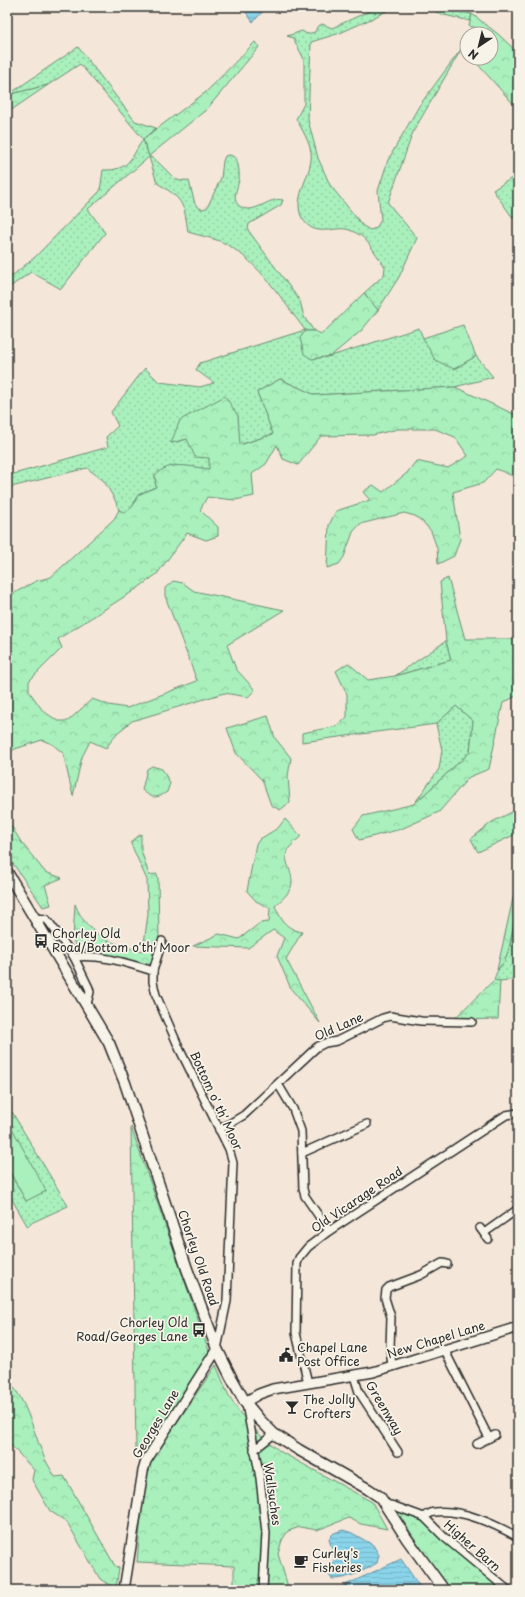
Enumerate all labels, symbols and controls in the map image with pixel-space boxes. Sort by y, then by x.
north arrow [459,26,499,66]
text: N [464,45,481,64]
place label: Chorley Old Road/Bottom o'th' Moor [52,924,190,956]
bus stop icon: Chorley Old Road/Bottom o'th' Moor [33,933,49,949]
street label: Old Lane [311,1007,366,1045]
street label: Bottom o' th' Moor [186,1048,248,1153]
street label: Old Vicarage Road [307,1162,406,1237]
street label: Chorley Old Road [174,1207,224,1308]
place label: Chorley Old Road/Georges Lane [76,1313,189,1345]
street label: New Chapel Lane [384,1315,487,1363]
bus stop icon: Chorley Old Road/Georges Lane [191,1322,207,1338]
place label: Chapel Lane Post Office [297,1338,368,1370]
public building icon: Chapel Lane Post Office [278,1347,294,1363]
street label: Greenway [362,1377,408,1438]
street label: Georges Lane [127,1385,183,1462]
place label: The Jolly Crofters [303,1390,355,1422]
bar icon: The Jolly Crofters [284,1399,300,1415]
street label: Wallsuches [260,1461,286,1527]
street label: Higher Barn [440,1515,505,1575]
place label: Curley's Fisheries [312,1544,362,1576]
cafe icon: Curley's Fisheries [293,1553,309,1569]

